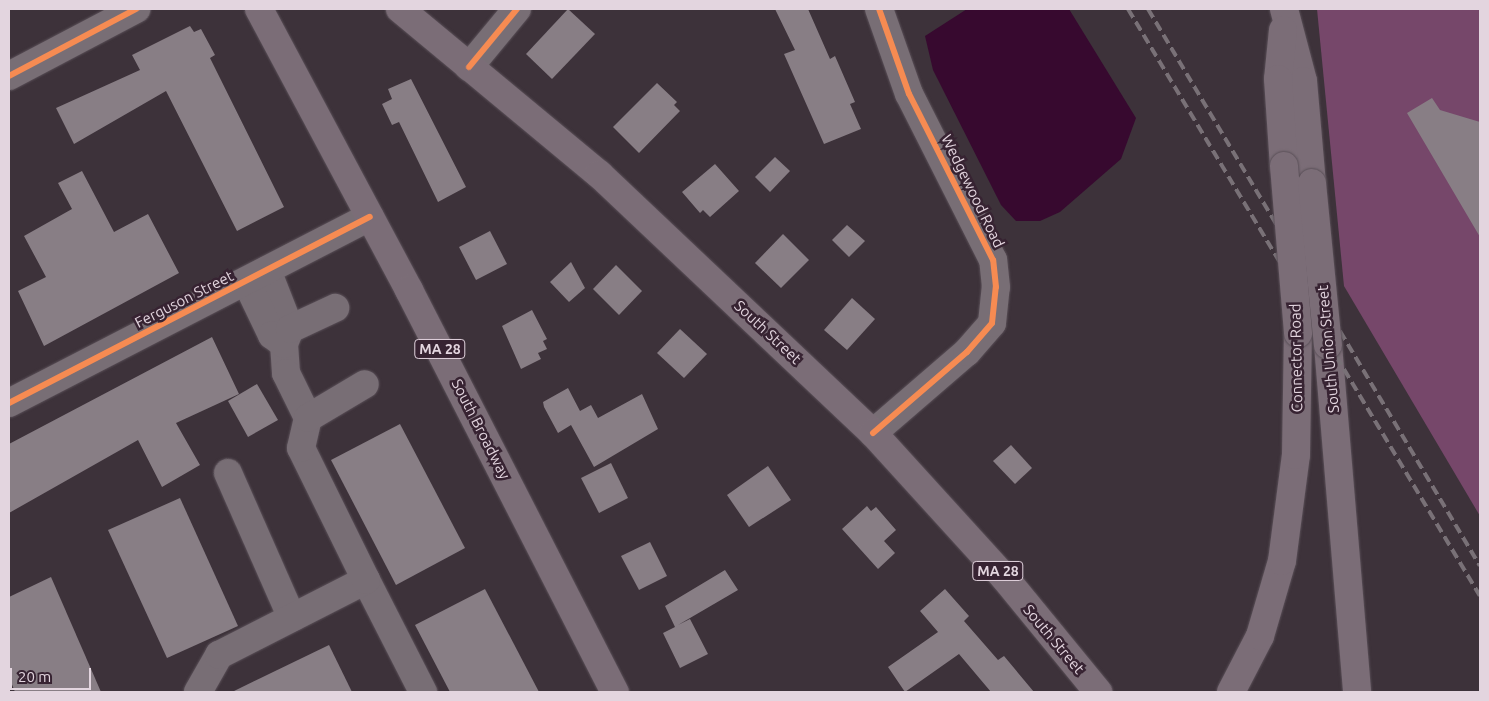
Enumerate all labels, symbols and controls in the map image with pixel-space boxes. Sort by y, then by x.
street label: Wedgewood Road [938,132,1008,250]
street label: Ferguson Street [132,266,236,332]
street label: South Union Street [1313,284,1343,414]
street label: South Street [731,296,805,368]
street label: Connector Road [1286,304,1306,412]
road number: MA 28 [414,338,466,360]
street label: South Broadway [448,376,514,482]
road number: MA 28 [972,560,1024,582]
street label: South Street [1020,601,1088,677]
scale bar [12,658,94,690]
text: 20 m [18,668,51,685]

